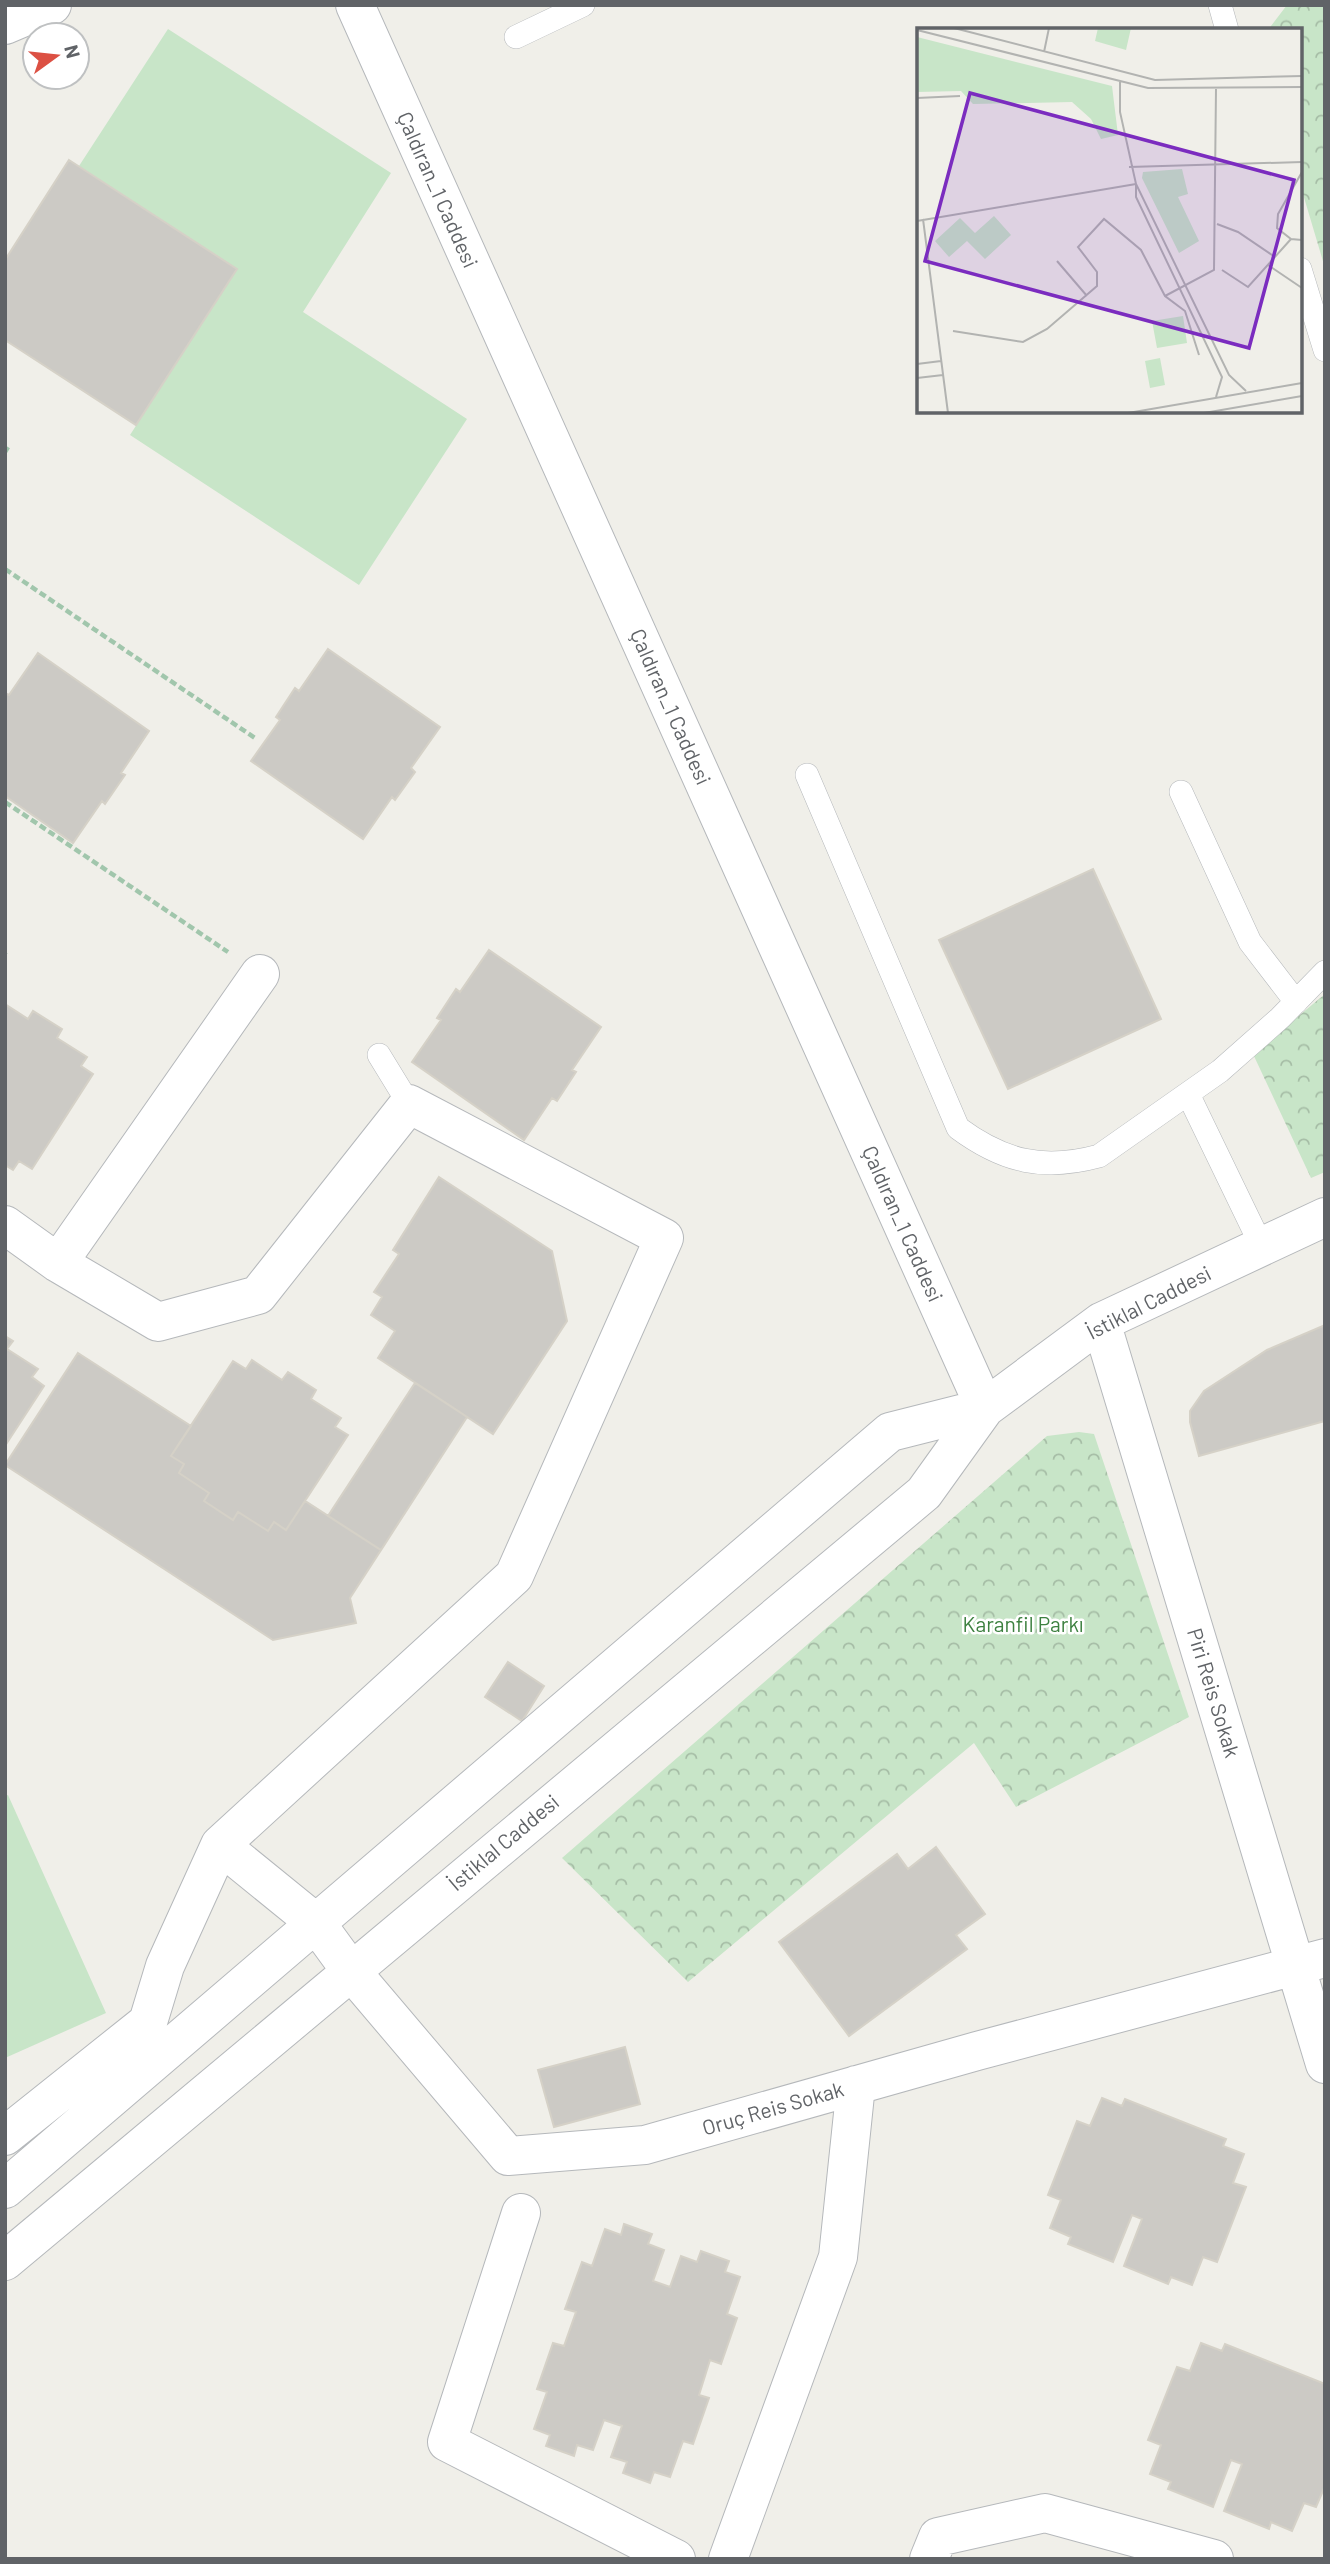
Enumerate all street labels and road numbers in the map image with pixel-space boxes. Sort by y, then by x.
street label: Çaldıran_1 Caddesi [393,107,484,271]
street label: Çaldıran_1 Caddesi [626,624,717,788]
street label: Çaldıran_1 Caddesi [858,1141,949,1305]
street label: İstiklal Caddesi [1082,1260,1215,1344]
street label: Piri Reis Sokak [1183,1625,1246,1760]
street label: İstiklal Caddesi [443,1788,563,1895]
street label: Oruç Reis Sokak [699,2075,846,2140]

